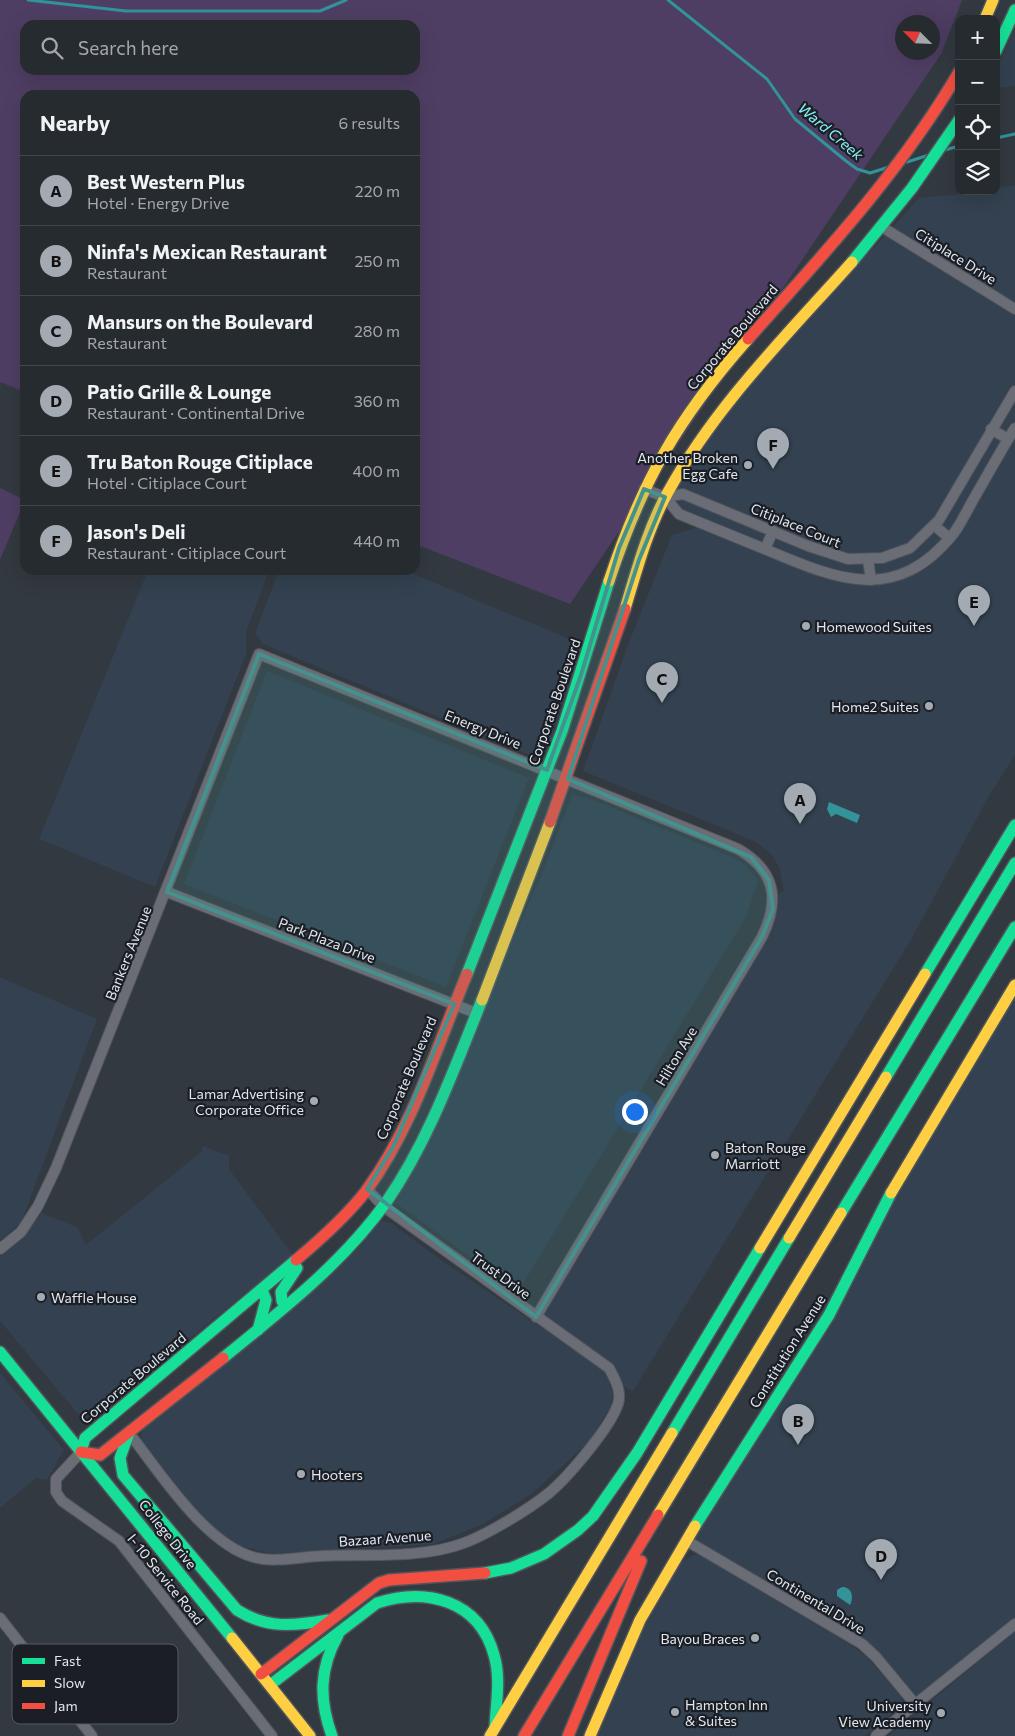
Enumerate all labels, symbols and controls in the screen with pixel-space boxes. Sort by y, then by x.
north arrow [895,15,940,60]
map controls [955,15,1000,195]
button: + [955,15,1000,60]
search box [20,20,420,75]
icon: search [38,34,66,62]
text: Search here [78,36,178,59]
button: − [955,60,1000,105]
water label: Ward Creek [795,99,868,164]
button: locate [955,105,1000,150]
text: Nearby [40,110,110,135]
text: 6 results [339,113,400,132]
button: layers [955,150,1000,195]
text: Best Western Plus [87,170,245,193]
text: A [50,181,62,200]
text: 220 m [355,181,400,200]
text: Hotel · Energy Drive [87,193,229,212]
street label: Citiplace Drive [912,224,1000,288]
text: Ninfa's Mexican Restaurant [87,240,327,263]
text: B [51,251,61,270]
text: 250 m [354,251,400,270]
text: Restaurant [87,263,167,282]
street label: Corporate Boulevard [683,281,781,393]
text: Mansurs on the Boulevard [87,310,313,333]
text: C [51,321,61,340]
text: 280 m [354,321,400,340]
text: Restaurant [87,333,167,352]
text: Patio Grille & Lounge [87,380,271,403]
text: D [50,391,62,410]
text: 360 m [354,391,400,410]
text: Restaurant · Continental Drive [87,403,305,422]
pin: F [757,428,789,469]
place label: Another Broken Egg Cafe [637,449,738,482]
text: Tru Baton Rouge Citiplace [87,450,313,473]
marker: Another Broken Egg Cafe [742,459,754,471]
text: E [51,461,61,480]
text: 400 m [352,461,400,480]
text: Hotel · Citiplace Court [87,473,247,492]
street label: Citiplace Court [748,499,844,551]
text: Jason's Deli [87,520,185,543]
text: F [51,531,61,550]
text: 440 m [353,531,400,550]
text: Restaurant · Citiplace Court [87,543,286,562]
pin: E [958,585,990,626]
place label: Homewood Suites [816,618,932,635]
marker: Homewood Suites [800,620,812,632]
street label: Corporate Boulevard [524,637,584,767]
pin: C [646,662,678,703]
place label: Home2 Suites [831,698,919,715]
marker: Home2 Suites [923,700,935,712]
street label: Energy Drive [442,706,524,752]
pin: A [784,783,816,824]
street label: Bankers Avenue [101,903,155,1003]
street label: Park Plaza Drive [276,914,378,966]
street label: Corporate Boulevard [372,1014,440,1142]
street label: Hilton Ave [652,1023,700,1089]
place label: Lamar Advertising Corporate Office [189,1085,304,1118]
marker: Lamar Advertising Corporate Office [308,1095,320,1107]
your location [622,1099,648,1125]
place label: Baton Rouge Marriott [725,1139,806,1172]
marker: Baton Rouge Marriott [709,1149,721,1161]
street label: Trust Drive [468,1248,534,1302]
place label: Waffle House [51,1289,137,1306]
marker: Waffle House [35,1291,47,1303]
street label: Constitution Avenue [745,1291,829,1411]
street label: Corporate Boulevard [77,1329,189,1427]
pin: B [782,1404,814,1445]
place label: Hooters [311,1466,363,1483]
marker: Hooters [295,1468,307,1480]
street label: College Drive [136,1496,200,1572]
street label: Bazaar Avenue [338,1526,432,1550]
street label: I- 10 Service Road [124,1530,208,1628]
pin: D [865,1539,897,1580]
street label: Continental Drive [764,1565,868,1637]
place label: Bayou Braces [660,1630,745,1647]
marker: Bayou Braces [749,1632,761,1644]
legend [12,1644,178,1724]
text: Fast [54,1652,81,1669]
text: Slow [54,1674,85,1691]
place label: Hampton Inn & Suites [685,1696,768,1729]
text: Jam [54,1697,78,1714]
place label: University View Academy [838,1697,931,1730]
marker: Hampton Inn & Suites [669,1706,681,1718]
marker: University View Academy [935,1707,947,1719]

